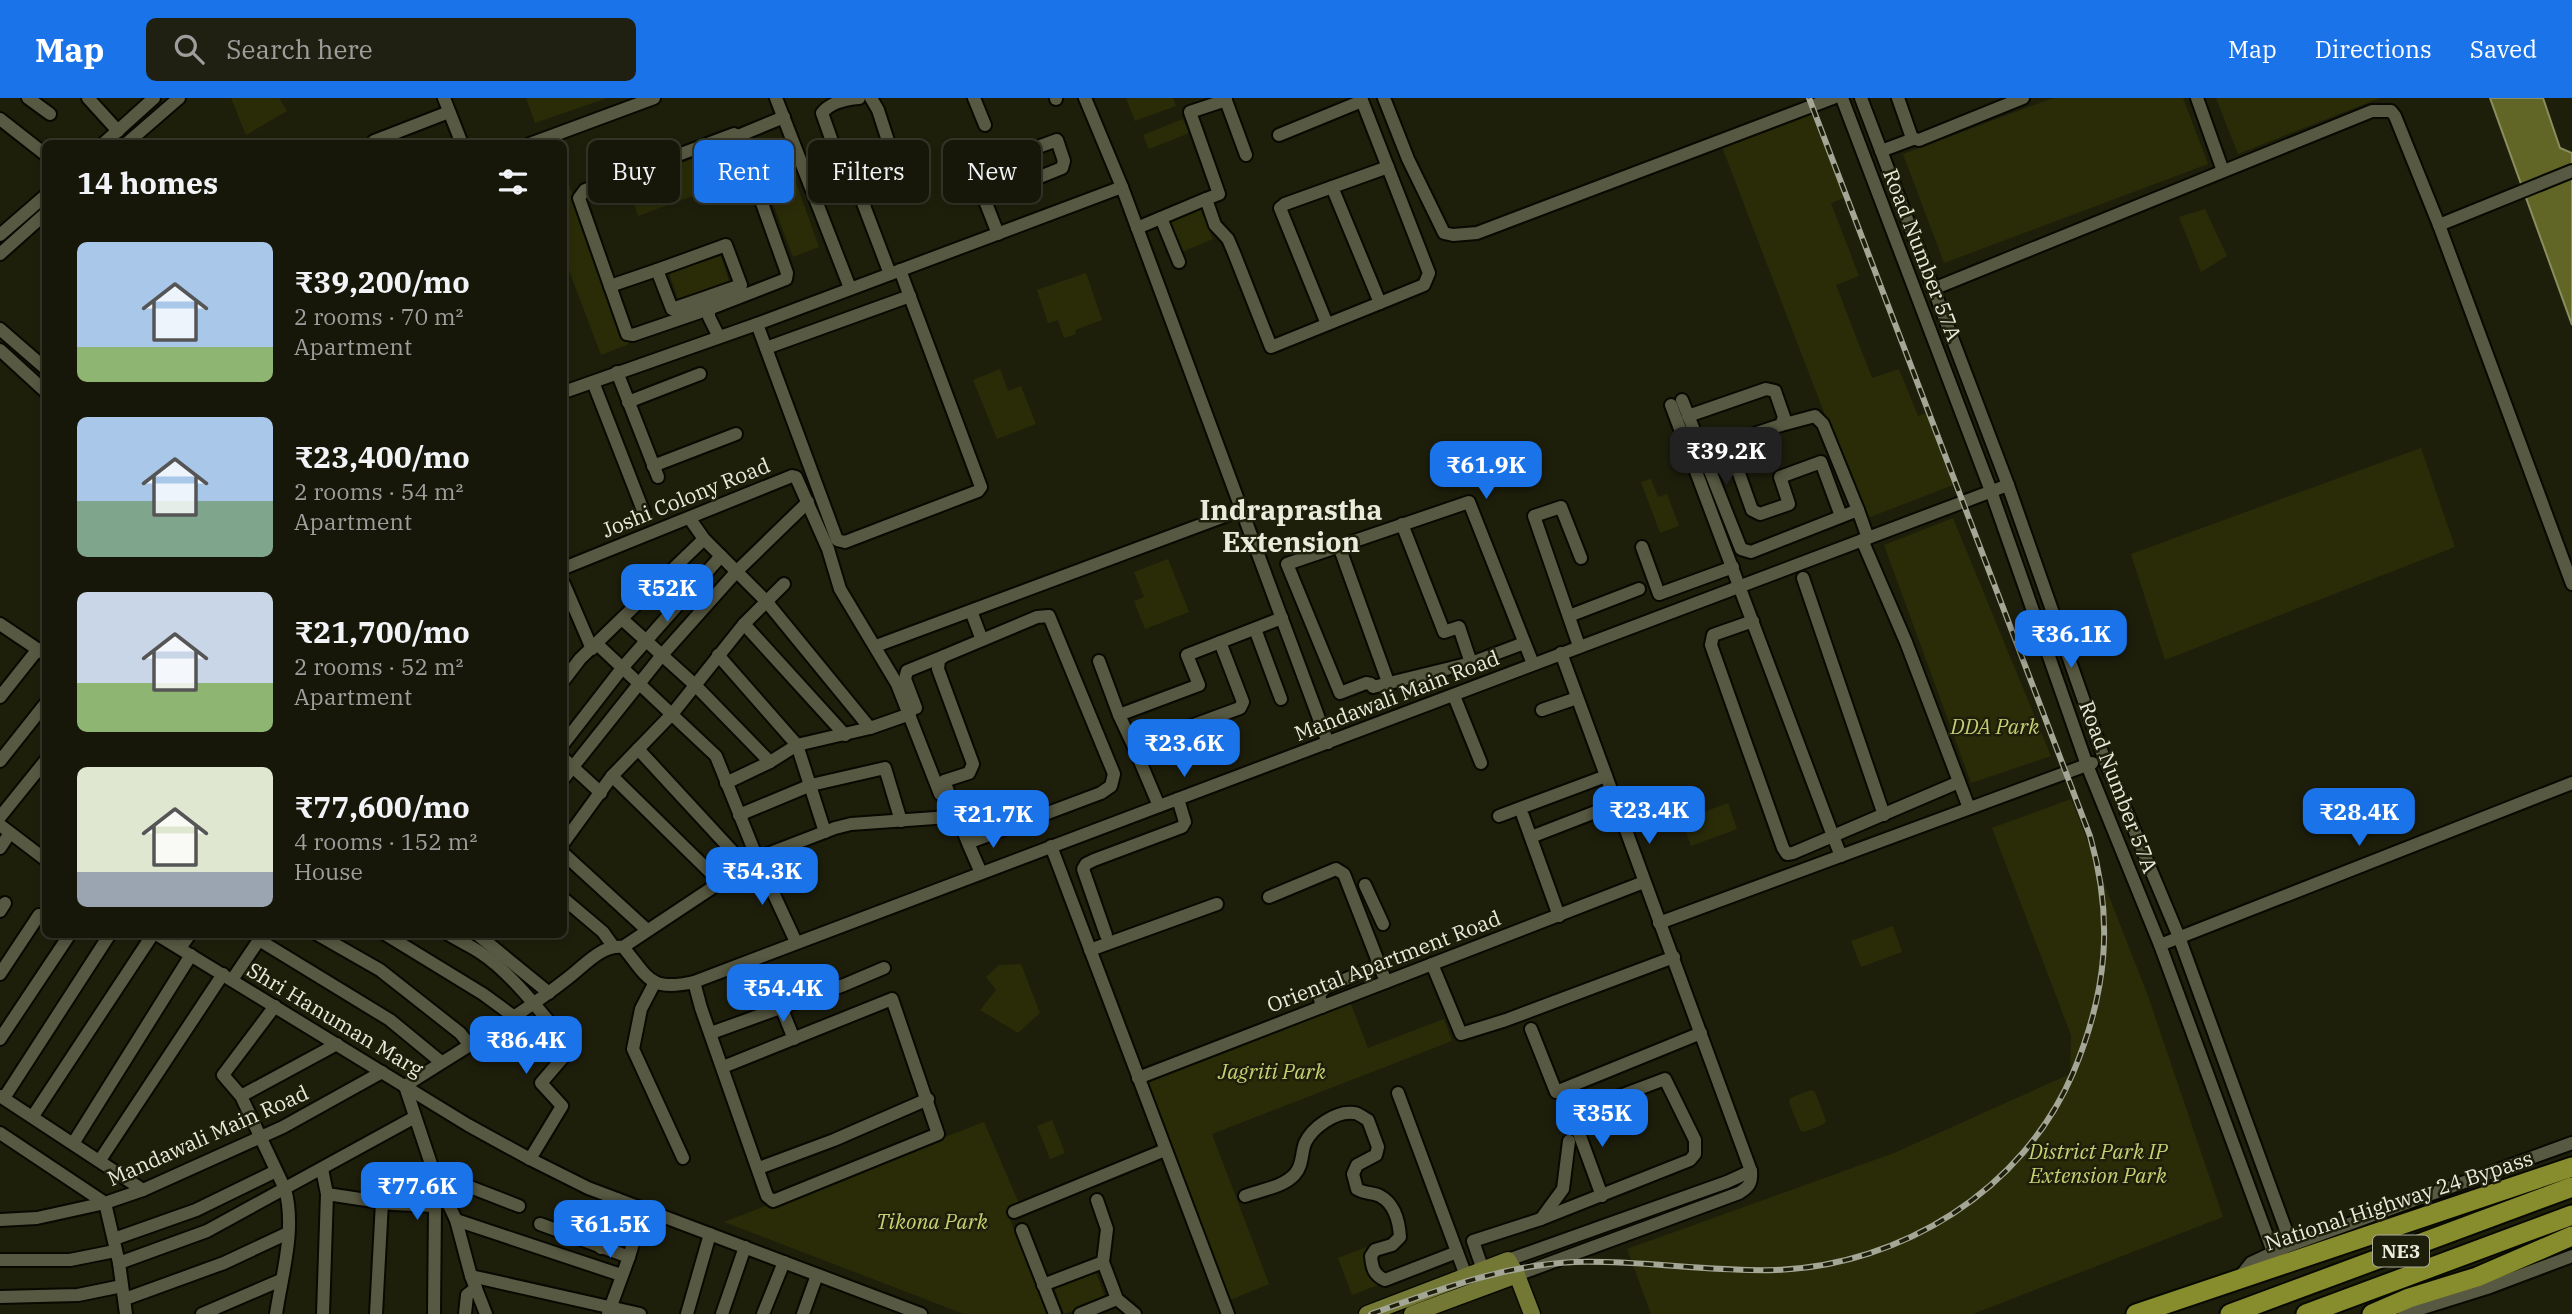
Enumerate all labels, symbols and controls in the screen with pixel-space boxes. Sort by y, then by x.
search box [146,18,636,81]
text: Map [35,28,104,71]
icon: search [170,30,208,68]
text: Search here [226,32,373,66]
text: Map [2228,33,2277,65]
text: Directions [2315,33,2432,65]
text: Saved [2470,33,2537,65]
chip: Buy [588,140,680,203]
chip: Rent [694,140,794,203]
chip: Filters [808,140,929,203]
chip: New [943,140,1041,203]
text: 14 homes [77,163,218,202]
icon: filters [494,163,532,201]
street label: Road Number 57A [1877,165,1969,345]
text: ₹39,200/mo [294,262,470,301]
icon: home [133,270,217,354]
text: 2 rooms · 70 m² [294,301,464,331]
text: Apartment [294,331,412,361]
pin: ₹39.2K [1669,428,1783,487]
text: ₹39.2K [1686,435,1766,465]
text: ₹23,400/mo [294,437,470,476]
pin: ₹61.9K [1429,442,1543,501]
icon: home [133,445,217,529]
text: ₹61.9K [1446,449,1526,479]
street label: Joshi Colony Road [597,451,774,544]
text: 2 rooms · 54 m² [294,476,464,506]
district label: Indraprastha Extension [1200,491,1383,560]
text: Apartment [294,506,412,536]
pin: ₹52K [626,564,708,624]
text: ₹52K [637,572,697,602]
pin: ₹36.1K [2014,610,2128,670]
text: ₹21,700/mo [294,612,470,651]
text: ₹36.1K [2031,618,2111,648]
icon: home [133,620,217,704]
street label: Mandawali Main Road [1290,643,1503,747]
text: 2 rooms · 52 m² [294,651,464,681]
text: Apartment [294,681,412,711]
street label: Road Number 57A [2073,697,2165,877]
park label: DDA Park [1950,712,2040,740]
pin: ₹23.6K [1127,720,1241,779]
text: ₹23.6K [1144,727,1224,757]
pin: ₹23.4K [1592,786,1706,846]
text: ₹77,600/mo [294,787,470,826]
pin: ₹28.4K [2302,788,2416,848]
pin: ₹21.7K [936,790,1050,850]
text: ₹23.4K [1609,794,1689,824]
icon: home [133,795,217,879]
text: ₹28.4K [2319,796,2399,826]
text: ₹21.7K [953,798,1033,828]
text: 4 rooms · 152 m² [294,826,477,856]
pin: ₹54.3K [705,848,819,907]
text: ₹54.3K [722,855,802,885]
text: House [294,856,363,886]
street label: Oriental Apartment Road [1263,903,1505,1019]
street label: Shri Hanuman Marg [242,955,429,1083]
pin: ₹54.4K [726,964,840,1024]
text: ₹54.4K [743,972,823,1002]
pin: ₹86.4K [469,1016,583,1076]
text: ₹86.4K [486,1024,566,1054]
park label: Jagriti Park [1217,1057,1327,1085]
street label: Mandawali Main Road [103,1078,313,1192]
pin: ₹35K [1561,1090,1643,1149]
text: ₹35K [1572,1097,1632,1127]
park label: District Park IP Extension Park [2028,1137,2168,1189]
street label: National Highway 24 Bypass [2261,1143,2536,1257]
pin: ₹77.6K [360,1162,474,1222]
text: ₹77.6K [377,1170,457,1200]
pin: ₹61.5K [553,1200,667,1260]
park label: Tikona Park [876,1207,989,1235]
text: ₹61.5K [570,1208,650,1238]
road number: NE3 [2373,1236,2429,1266]

